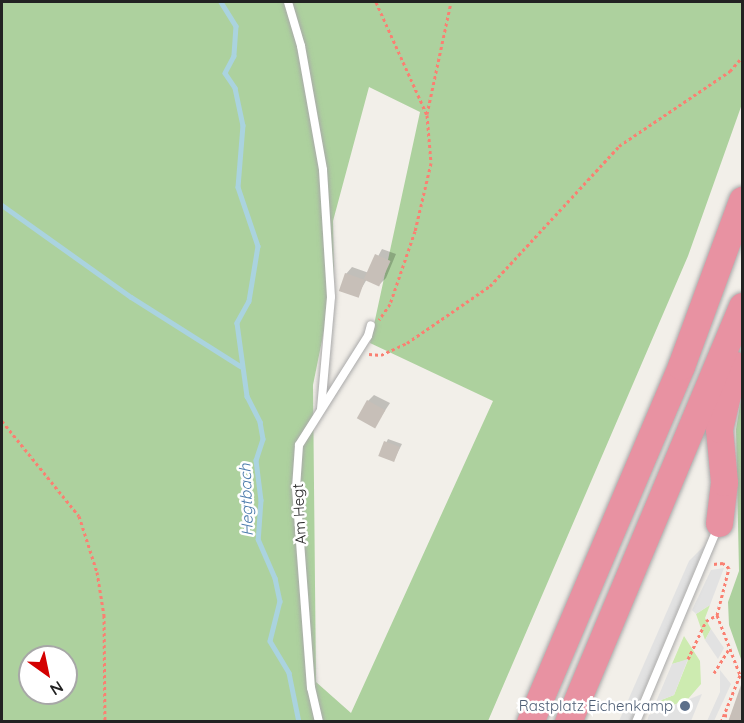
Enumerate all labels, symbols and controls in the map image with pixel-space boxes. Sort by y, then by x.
water label: Hegtbach [235,463,257,537]
street label: Am Hegt [288,483,310,545]
north arrow [18,645,78,705]
text: N [46,677,67,700]
place label: Rastplatz Eichenkamp [519,697,673,715]
marker: Rastplatz Eichenkamp [678,699,692,713]

